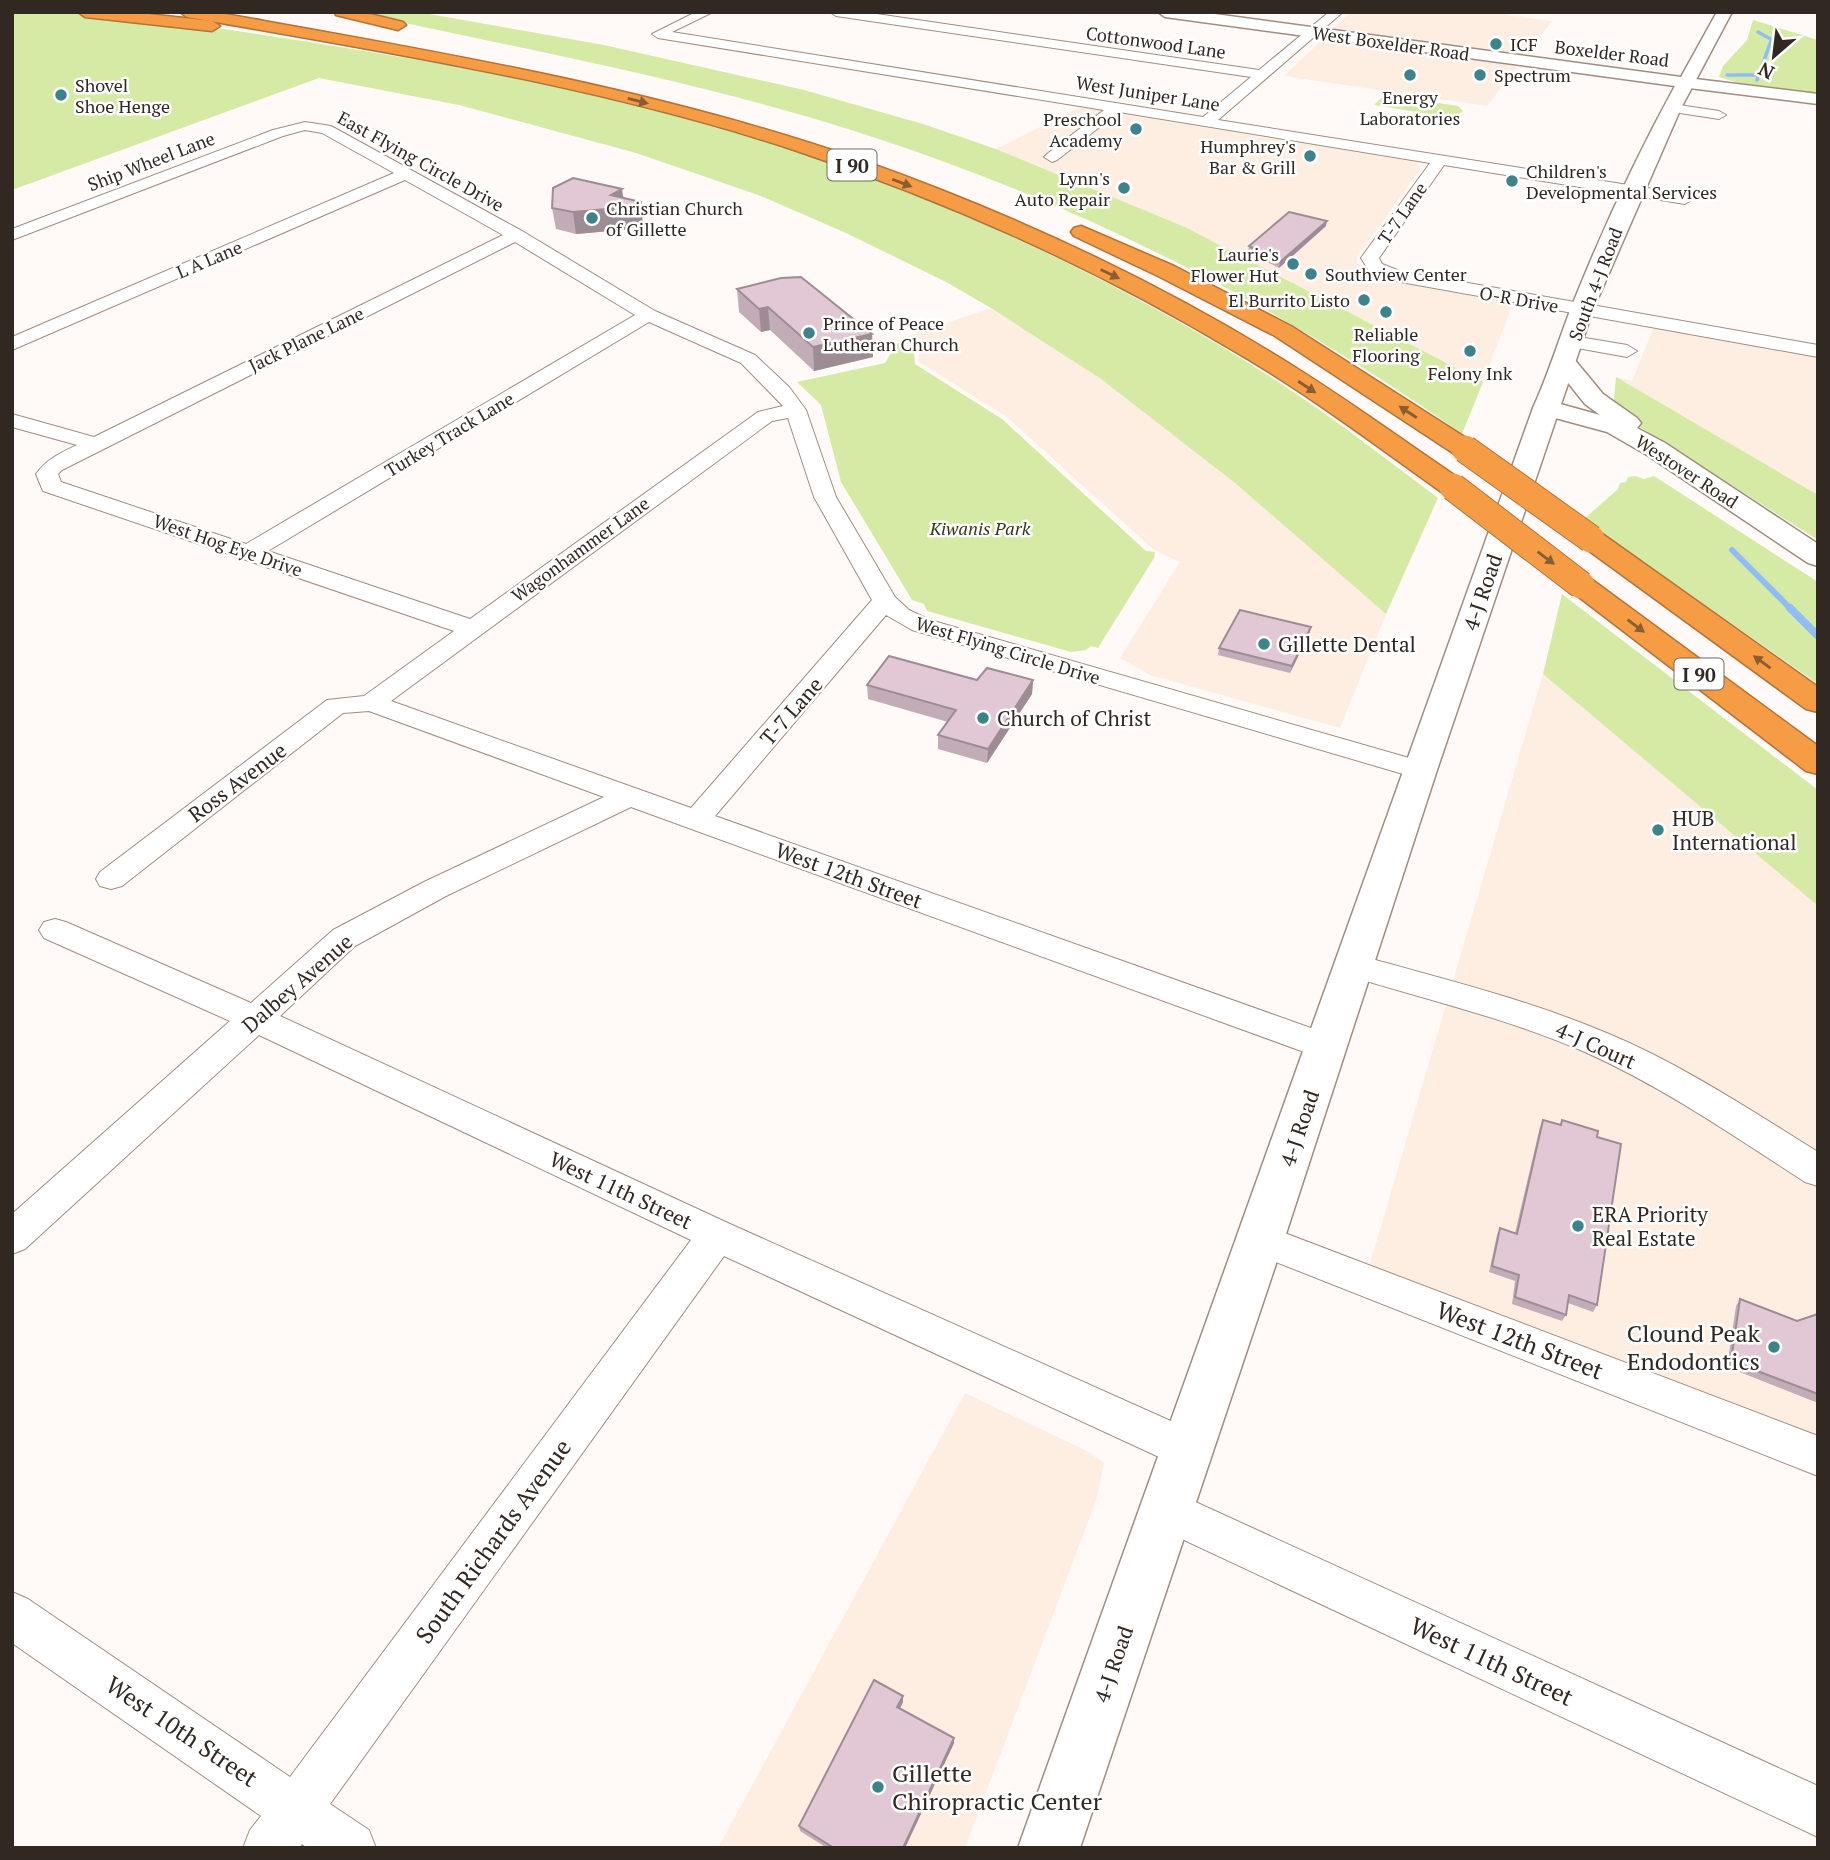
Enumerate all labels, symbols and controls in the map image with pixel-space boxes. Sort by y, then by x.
street label: Cottonwood Lane [1085,20,1227,64]
street label: West Boxelder Road [1311,20,1471,66]
north arrow [1739,21,1809,91]
place label: ICF [1510,32,1538,56]
street label: Boxelder Road [1554,34,1670,72]
marker: ICF [1488,36,1504,52]
text: N [1753,57,1778,86]
place label: Spectrum [1494,63,1571,87]
marker: Energy Laboratories [1402,67,1418,83]
marker: Spectrum [1472,67,1488,83]
street label: West Juniper Lane [1074,70,1222,116]
place label: Shovel Shoe Henge [75,73,170,118]
place label: Energy Laboratories [1360,85,1460,130]
marker: Shovel Shoe Henge [53,87,69,103]
one-way arrow [627,96,649,107]
street label: East Flying Circle Drive [334,105,508,217]
place label: Preschool Academy [1043,107,1123,152]
marker: Preschool Academy [1128,121,1144,137]
street label: Ship Wheel Lane [84,126,218,196]
place label: Humphrey's Bar & Grill [1200,134,1296,179]
marker: Humphrey's Bar & Grill [1302,148,1318,164]
road number: I 90 [828,150,876,181]
place label: Children's Developmental Services [1526,159,1717,204]
place label: Lynn's Auto Repair [1015,166,1110,211]
marker: Children's Developmental Services [1504,173,1520,189]
one-way arrow [892,177,913,188]
street label: T-7 Lane [1372,177,1432,249]
marker: Lynn's Auto Repair [1116,180,1132,196]
place label: Christian Church of Gillette [606,196,743,241]
marker: Christian Church of Gillette [584,210,600,226]
street label: South 4-J Road [1562,224,1628,344]
street label: L A Lane [173,234,245,284]
place label: Laurie's Flower Hut [1191,242,1279,287]
marker: Laurie's Flower Hut [1285,256,1301,272]
place label: Southview Center [1325,262,1467,286]
marker: Southview Center [1303,266,1319,282]
one-way arrow [1100,269,1120,280]
street label: O-R Drive [1478,280,1560,318]
place label: El Burrito Listo [1228,288,1350,312]
marker: El Burrito Listo [1356,292,1372,308]
street label: Jack Plane Lane [244,301,368,377]
marker: Reliable Flooring [1378,304,1394,320]
place label: Prince of Peace Lutheran Church [823,311,959,356]
place label: Reliable Flooring [1352,322,1420,367]
marker: Prince of Peace Lutheran Church [801,325,817,341]
marker: Felony Ink [1462,343,1478,359]
place label: Felony Ink [1428,361,1513,385]
one-way arrow [1298,381,1317,394]
street label: Turkey Track Lane [380,386,518,482]
one-way arrow [1398,405,1418,418]
street label: Westover Road [1631,429,1743,513]
street label: Wagonhammer Lane [506,491,654,607]
street label: West Hog Eye Drive [150,508,306,582]
park label: Kiwanis Park [929,516,1031,540]
street label: 4-J Road [1456,550,1508,634]
one-way arrow [1537,550,1555,564]
street label: West Flying Circle Drive [913,610,1103,690]
one-way arrow [1626,618,1644,633]
place label: Gillette Dental [1278,630,1416,658]
marker: Gillette Dental [1256,636,1272,652]
one-way arrow [1753,655,1771,669]
road number: I 90 [1674,659,1724,690]
street label: T-7 Lane [754,671,828,751]
place label: Church of Christ [997,704,1151,732]
marker: Church of Christ [975,710,991,726]
street label: Ross Avenue [182,736,292,828]
place label: HUB International [1672,804,1797,856]
marker: HUB International [1650,822,1666,838]
street label: West 12th Street [772,835,927,915]
street label: Dalbey Avenue [236,927,358,1039]
street label: 4-J Court [1552,1015,1641,1075]
street label: 4-J Road [1273,1086,1325,1170]
street label: West 11th Street [545,1145,697,1235]
place label: ERA Priority Real Estate [1592,1200,1708,1252]
marker: ERA Priority Real Estate [1570,1218,1586,1234]
street label: West 12th Street [1432,1293,1608,1387]
place label: Clound Peak Endodontics [1627,1317,1761,1377]
marker: Clound Peak Endodontics [1766,1339,1782,1355]
street label: South Richards Avenue [408,1432,578,1650]
street label: West 11th Street [1405,1609,1579,1713]
street label: 4-J Road [1087,1622,1139,1706]
street label: West 10th Street [100,1668,264,1794]
place label: Gillette Chiropractic Center [892,1757,1103,1817]
marker: Gillette Chiropractic Center [870,1779,886,1795]

